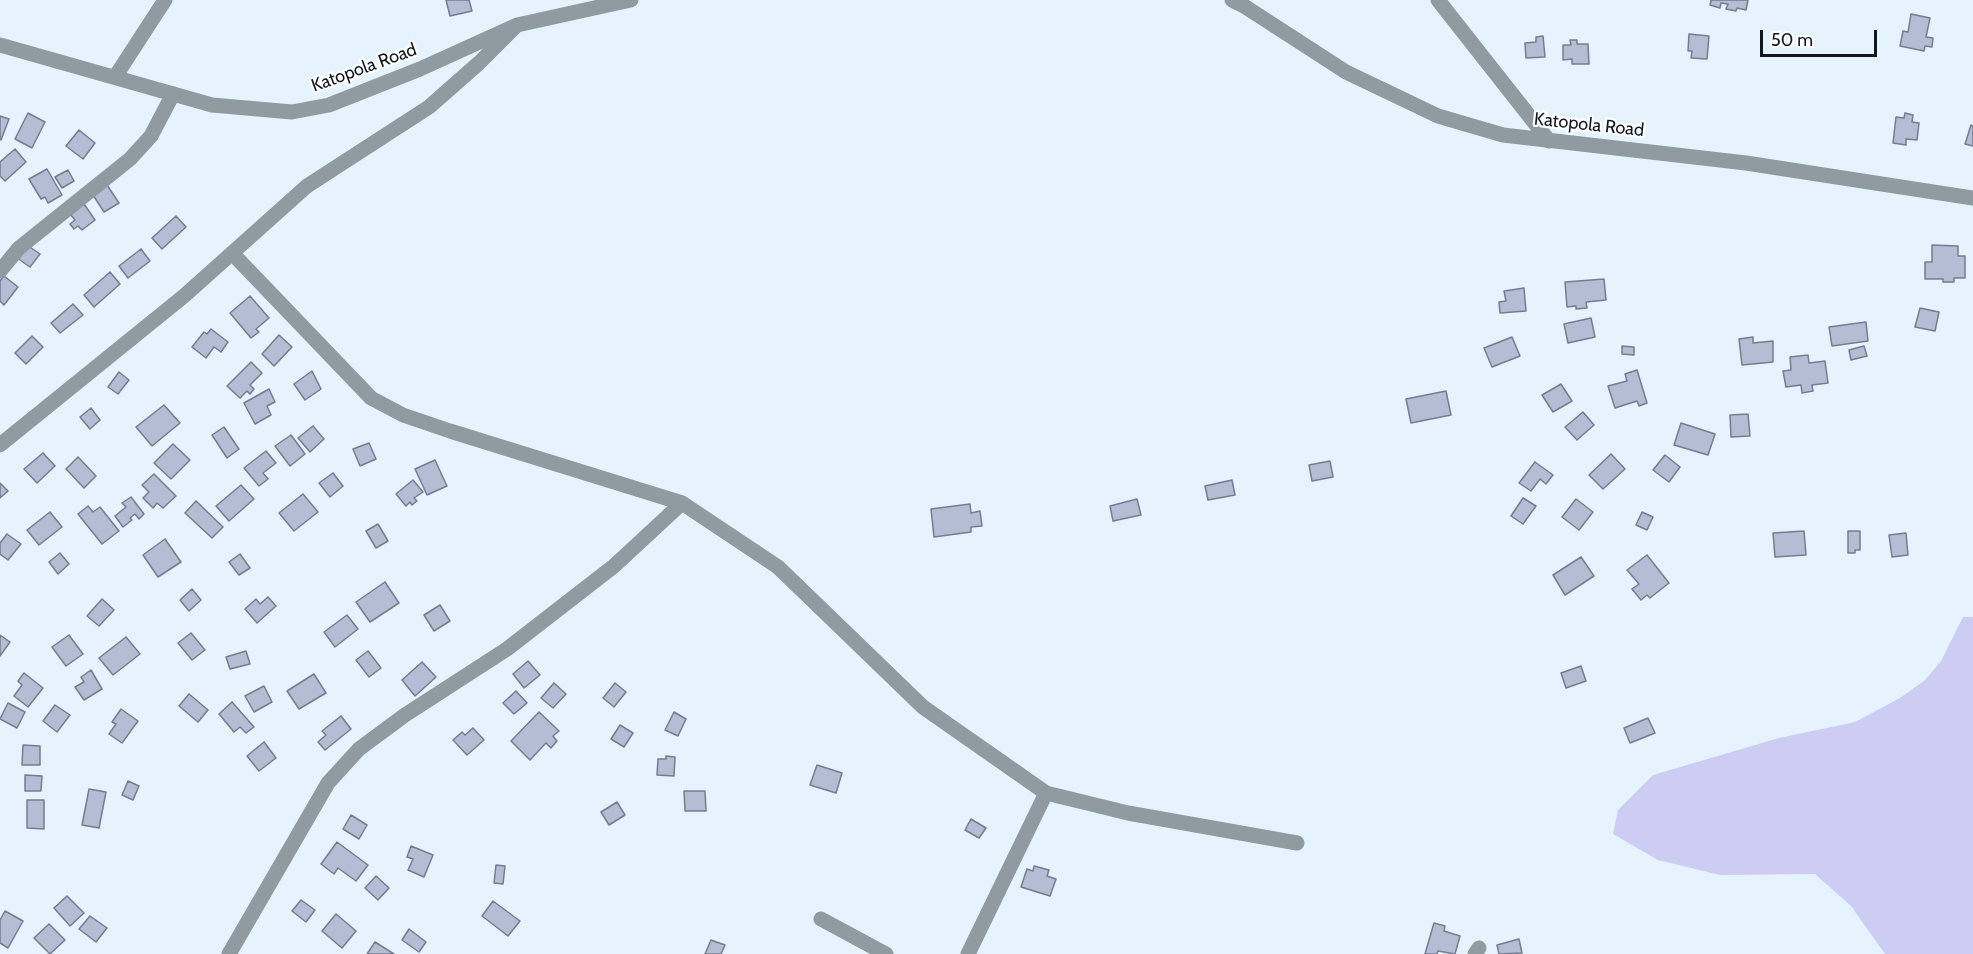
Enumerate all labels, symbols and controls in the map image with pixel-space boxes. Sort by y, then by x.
scale bar [1763,18,1880,56]
text: 50 m [1771,29,1813,51]
street label: Katopola Road [308,39,420,97]
street label: Katopola Road [1533,108,1645,142]

